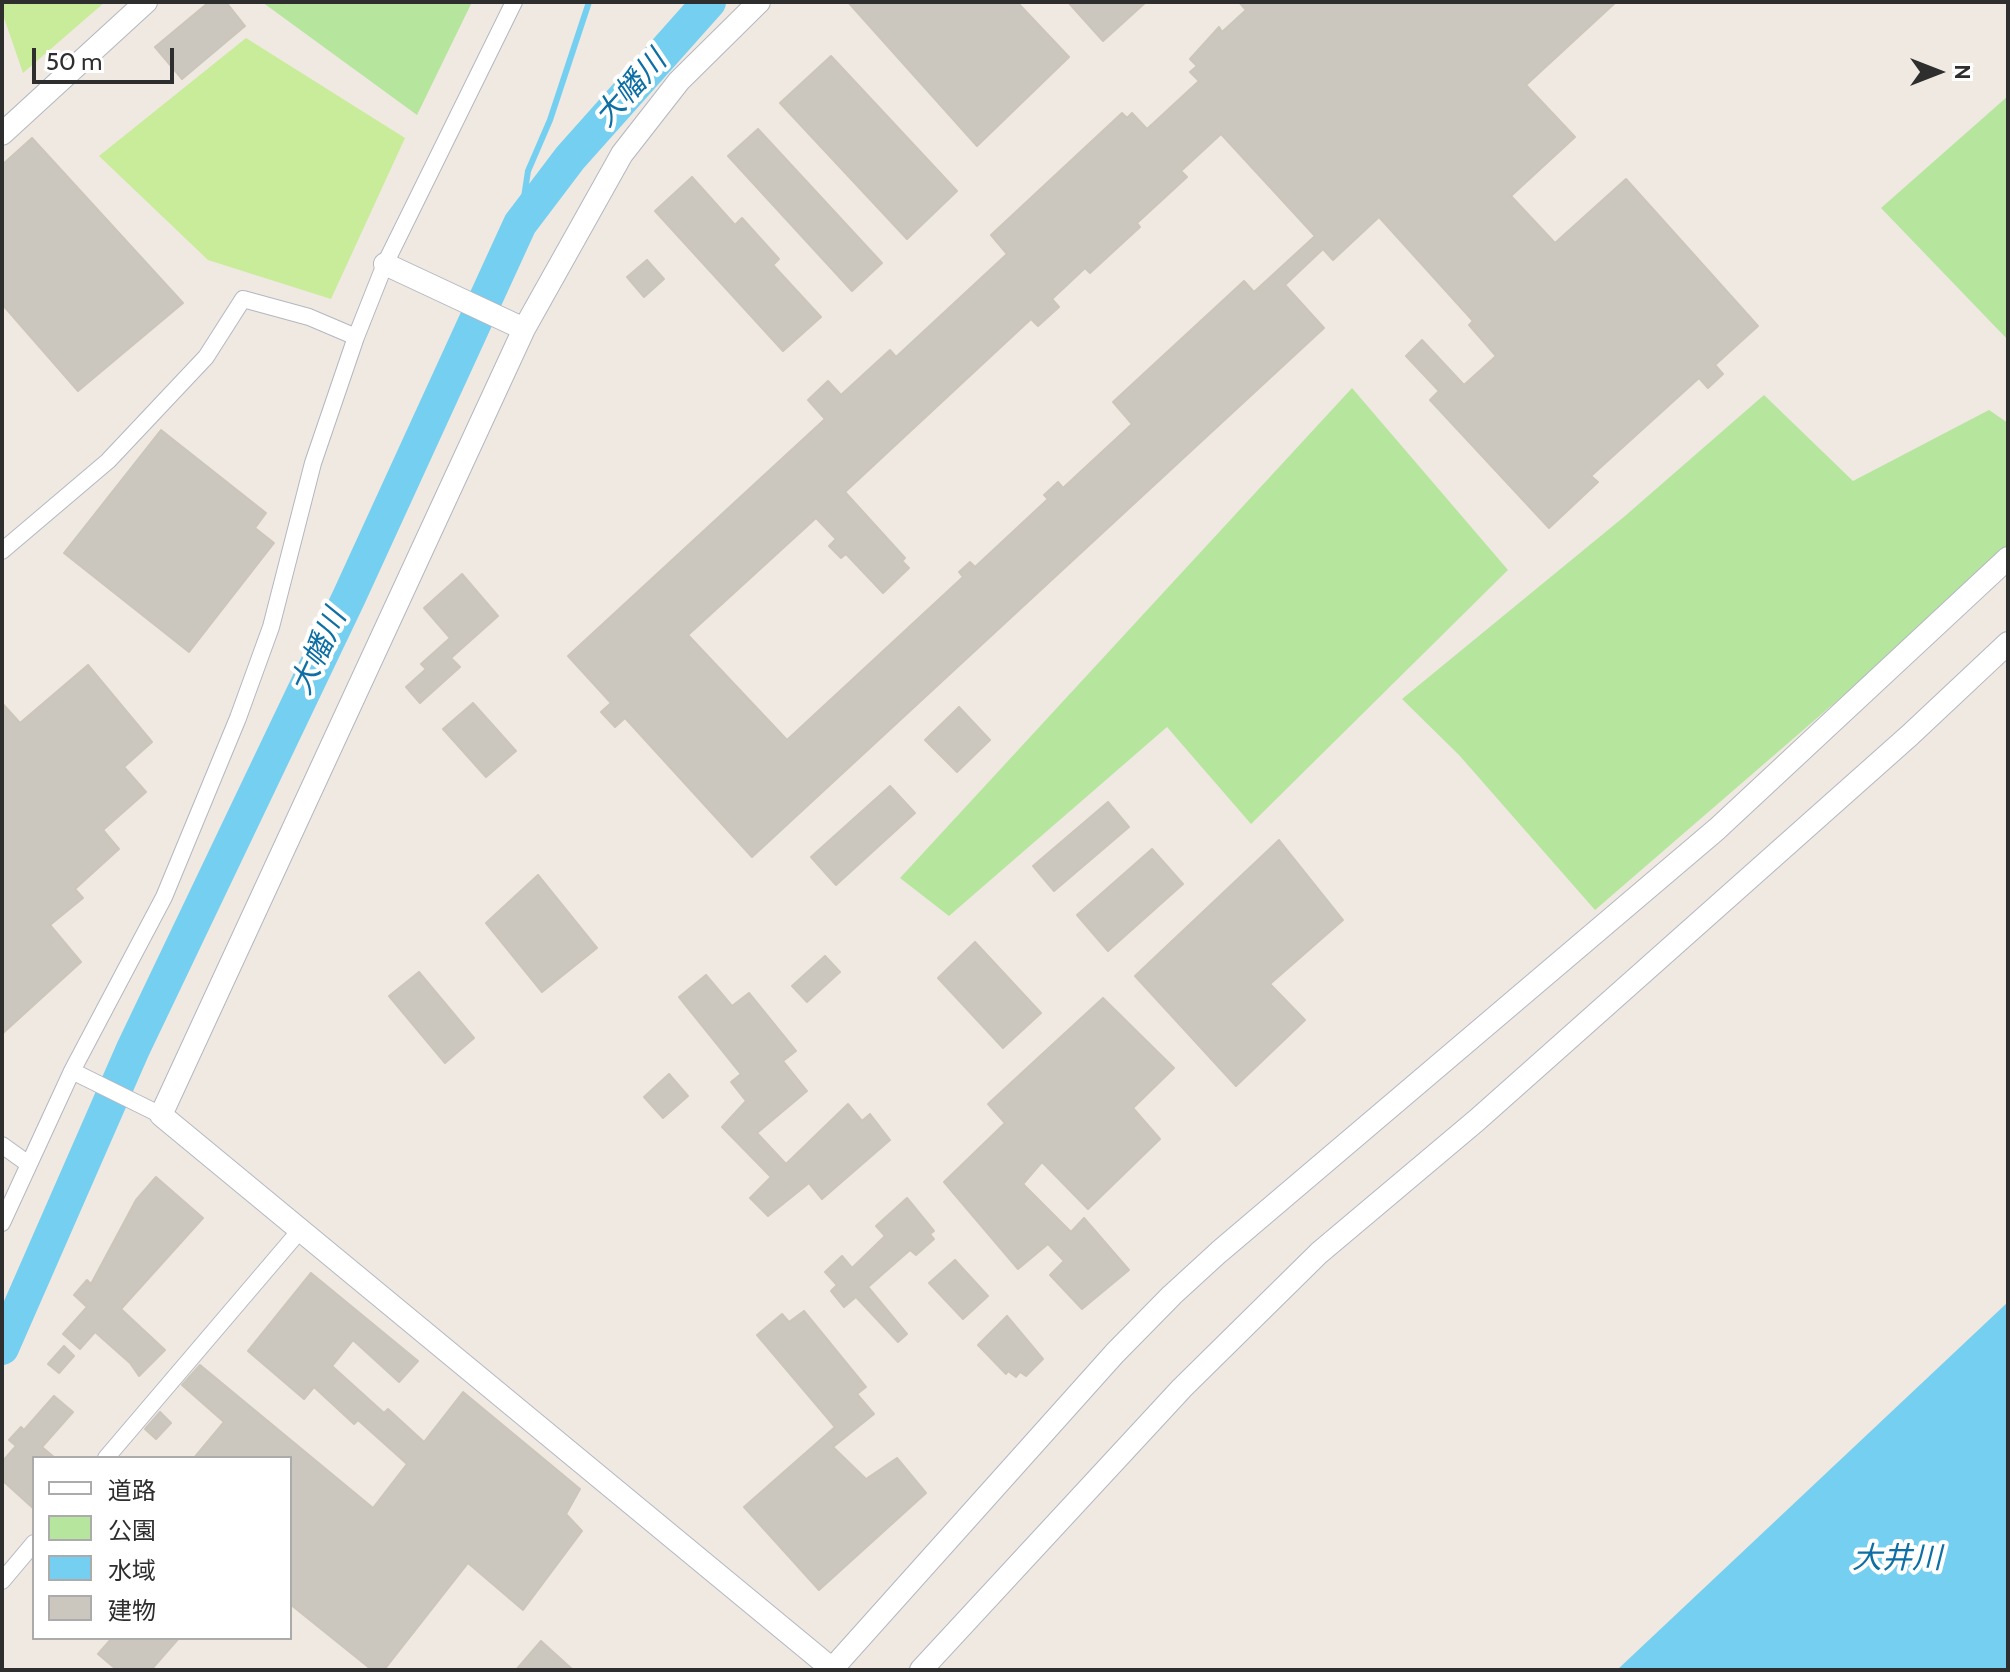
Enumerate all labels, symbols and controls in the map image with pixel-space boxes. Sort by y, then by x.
scale bar [36,32,178,82]
north arrow [1898,32,1978,112]
water label: 大幡川 [588,44,674,134]
text: 50 m [46,47,102,76]
text: N [1949,64,1976,80]
water label: 大幡川 [284,604,354,700]
legend [32,1456,292,1640]
text: 道路 [108,1476,156,1505]
text: 公園 [108,1516,156,1545]
water label: 大井川 [1852,1541,1942,1577]
text: 水域 [108,1556,156,1585]
text: 建物 [108,1596,156,1625]

